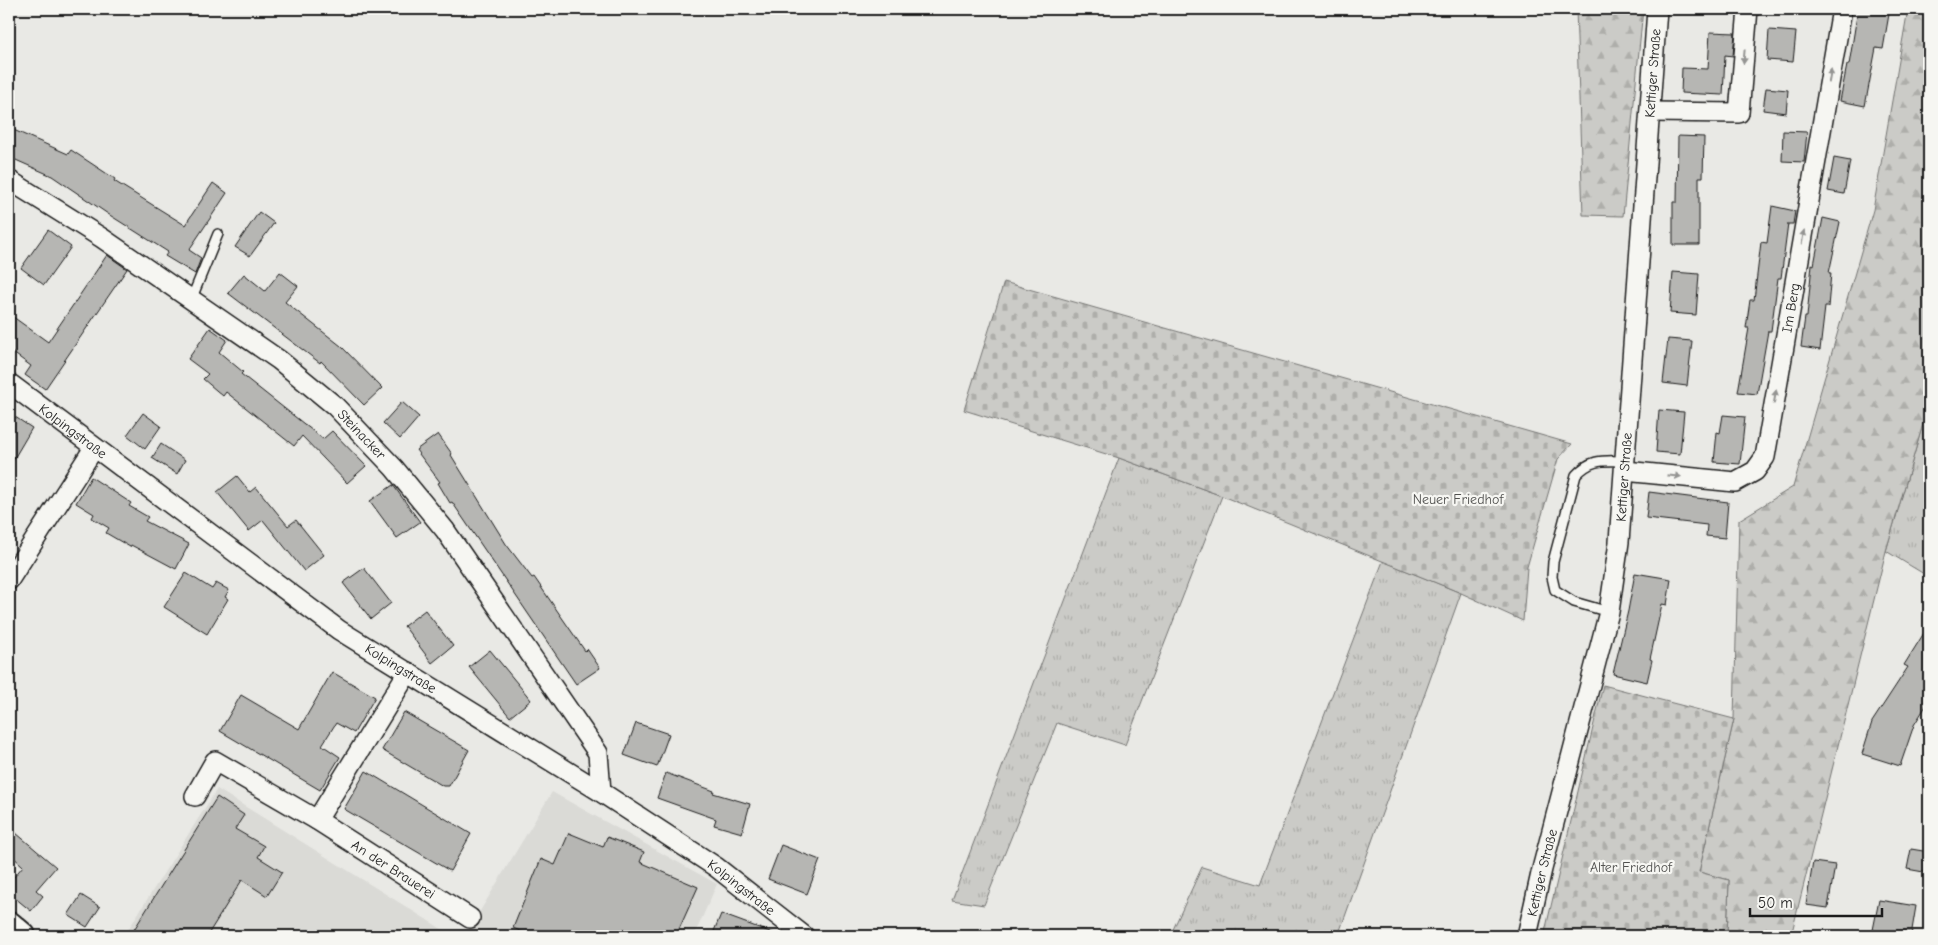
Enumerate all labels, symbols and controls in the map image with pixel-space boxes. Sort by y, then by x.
street label: Kettiger Straße [1641,28,1665,118]
one-way arrow [1740,50,1748,66]
one-way arrow [1827,68,1835,84]
one-way arrow [1799,228,1807,244]
street label: Im Berg [1779,282,1804,334]
one-way arrow [1771,388,1779,404]
street label: Kolpingstraße [35,400,110,462]
street label: Steinacker [334,406,389,463]
street label: Kettiger Straße [1612,432,1636,522]
one-way arrow [1666,472,1682,480]
park label: Neuer Friedhof [1413,491,1504,508]
street label: Kolpingstraße [362,640,440,697]
street label: Kettiger Straße [1524,827,1561,918]
street label: An der Brauerei [348,836,438,903]
street label: Kolpingstraße [704,856,778,919]
park label: Alter Friedhof [1590,859,1673,876]
scale bar [1750,885,1883,917]
text: 50 m [1758,894,1793,912]

